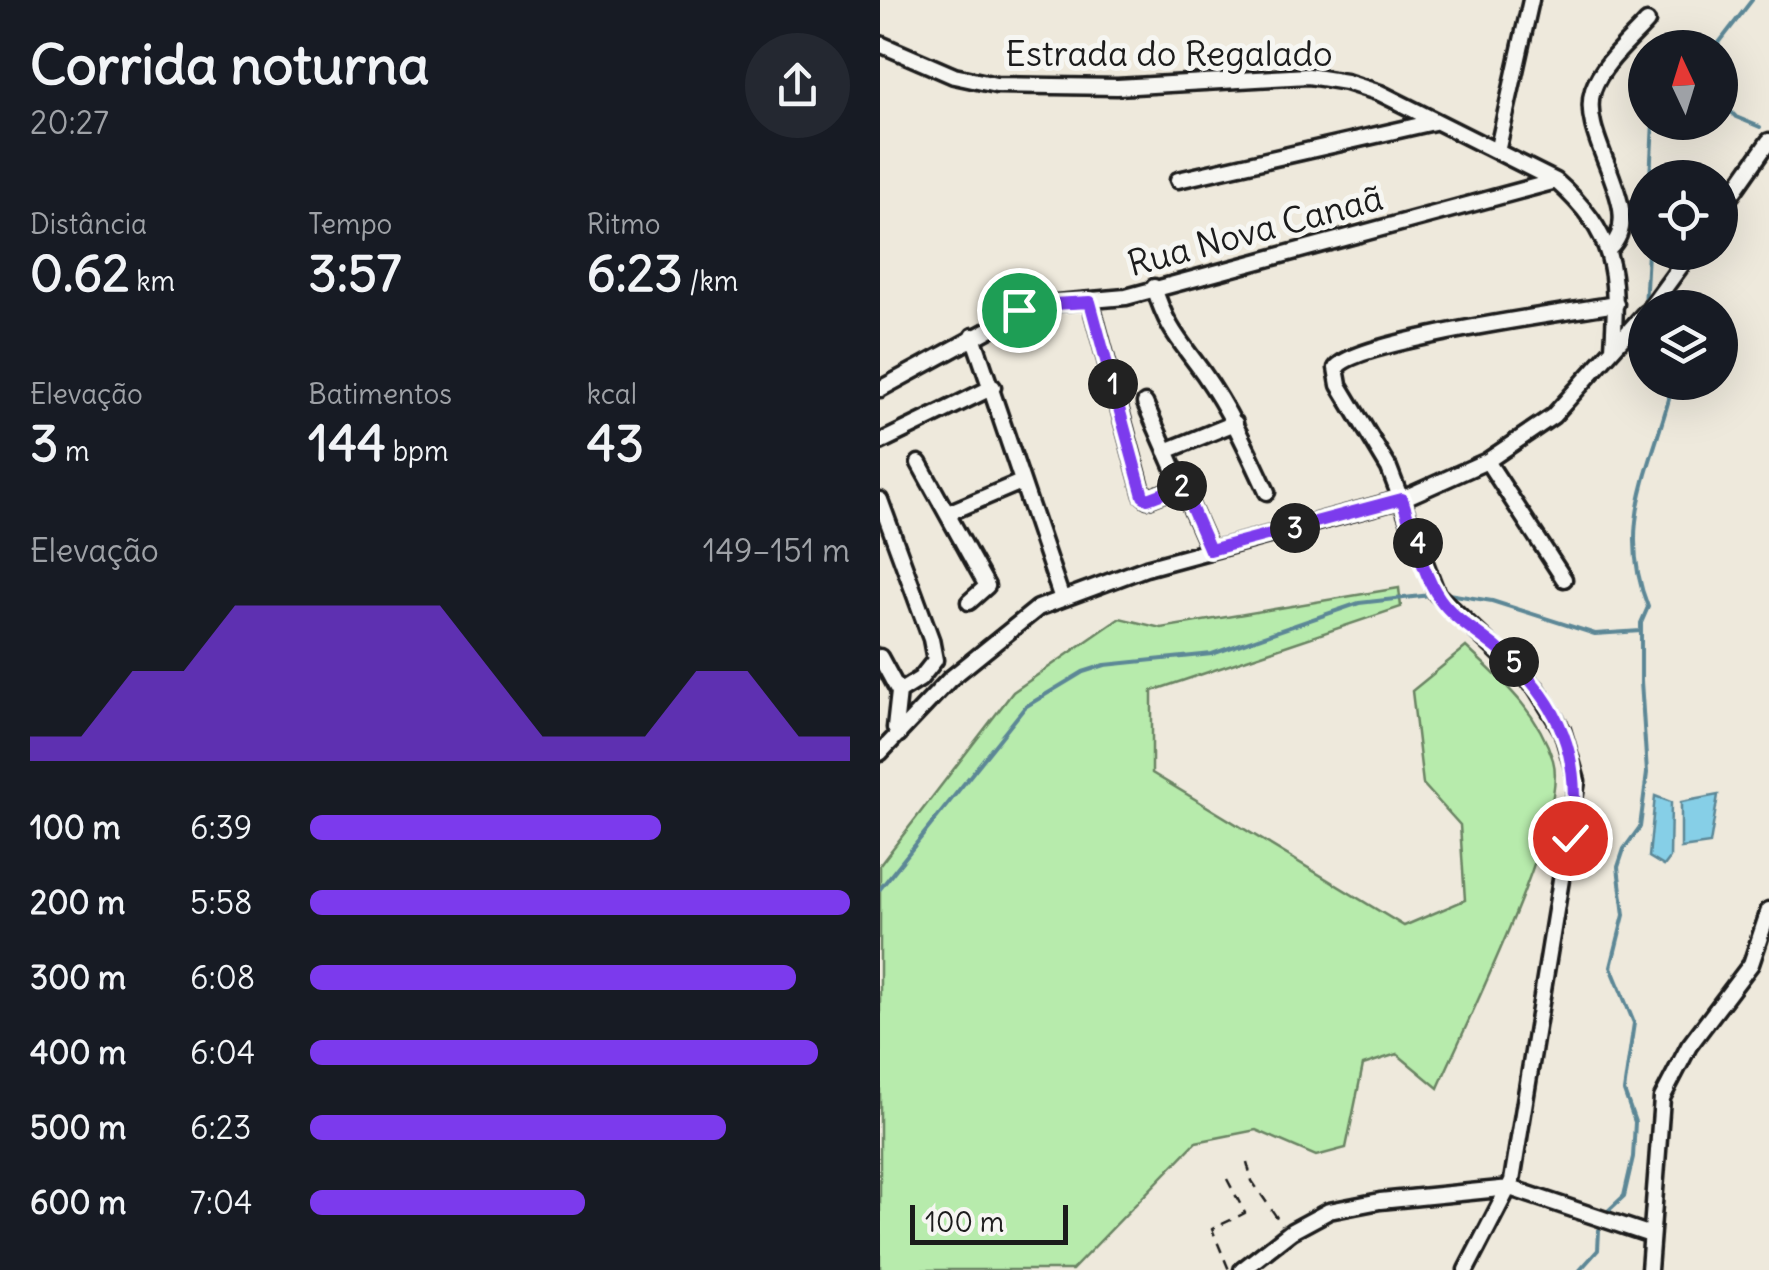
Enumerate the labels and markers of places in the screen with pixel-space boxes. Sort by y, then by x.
pin [977,268,1062,353]
pin: 1 [1088,359,1138,409]
pin: 2 [1157,461,1207,511]
pin: 3 [1270,503,1320,553]
pin: 4 [1393,518,1443,568]
pin: 5 [1489,637,1539,687]
pin [1528,796,1613,881]

